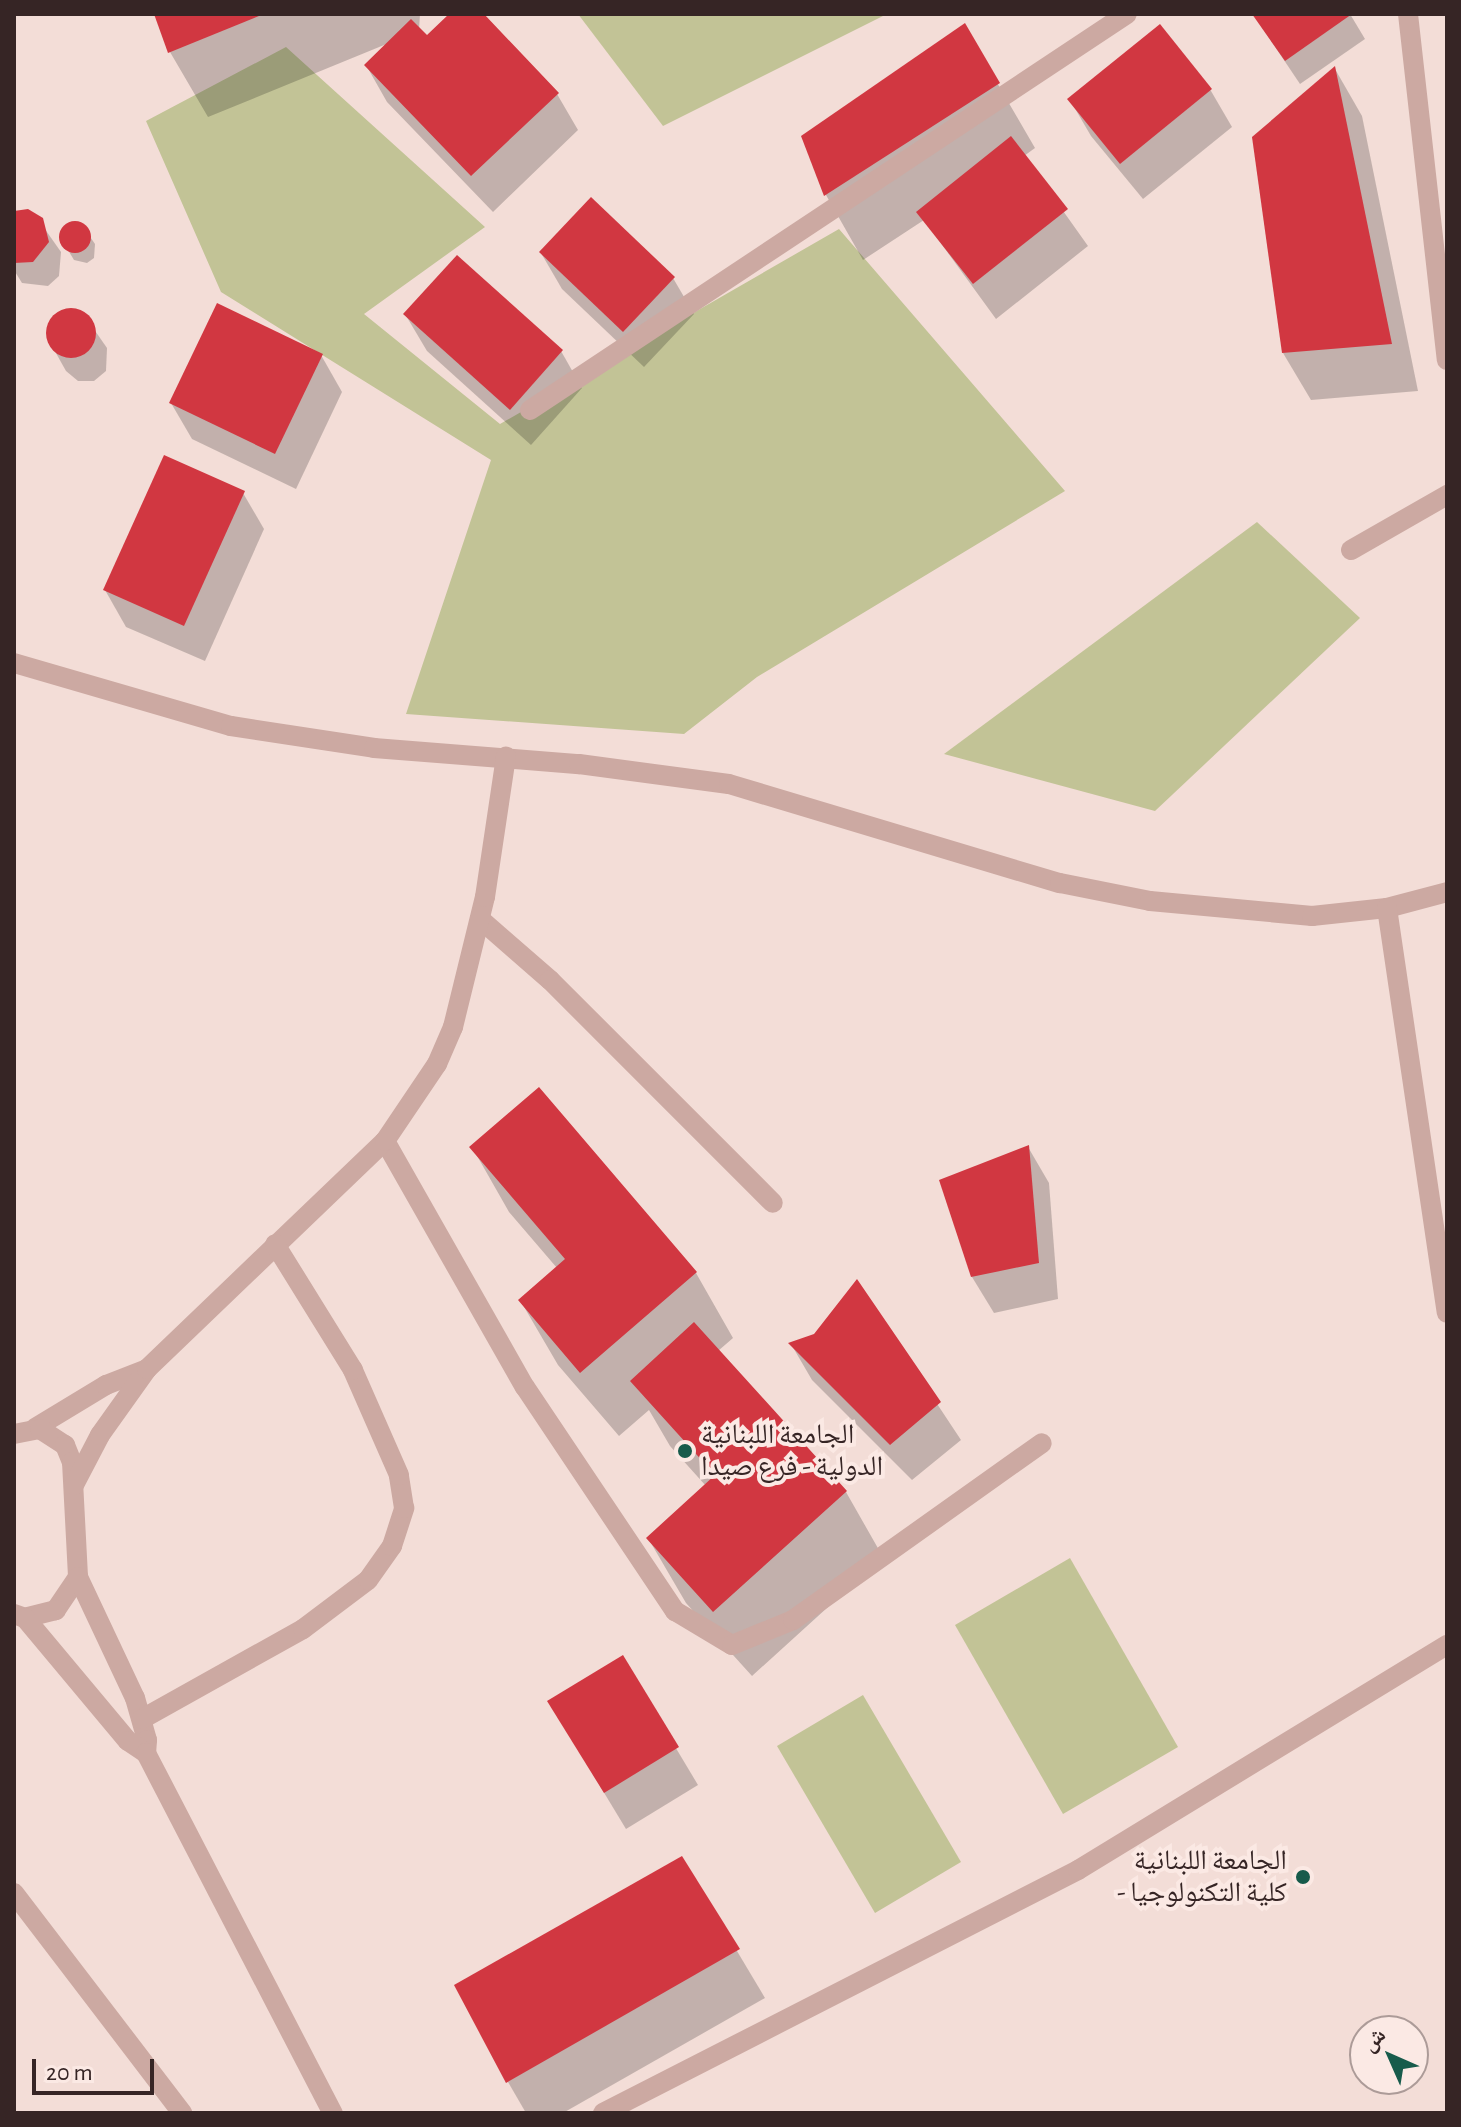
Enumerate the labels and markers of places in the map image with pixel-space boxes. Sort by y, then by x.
place label: الجامعة اللبنانية الدولية - فرع صيدا [701,1418,883,1484]
marker: الجامعة اللبنانية الدولية - فرع صيدا [676,1442,694,1460]
place label: الجامعة اللبنانية - كلية التكنولوجيا [1117,1844,1287,1910]
marker: الجامعة اللبنانية - كلية التكنولوجيا [1294,1868,1312,1886]

